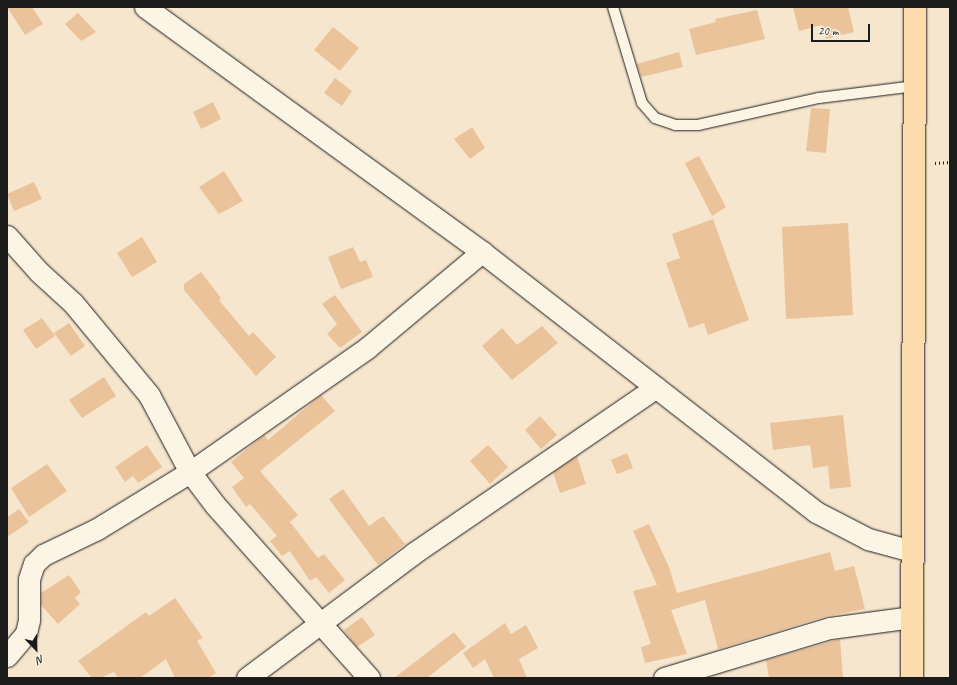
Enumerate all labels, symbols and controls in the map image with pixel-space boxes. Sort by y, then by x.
scale bar [813,16,872,42]
text: 20 m [818,23,838,39]
north arrow [16,629,56,669]
text: N [35,652,47,668]

